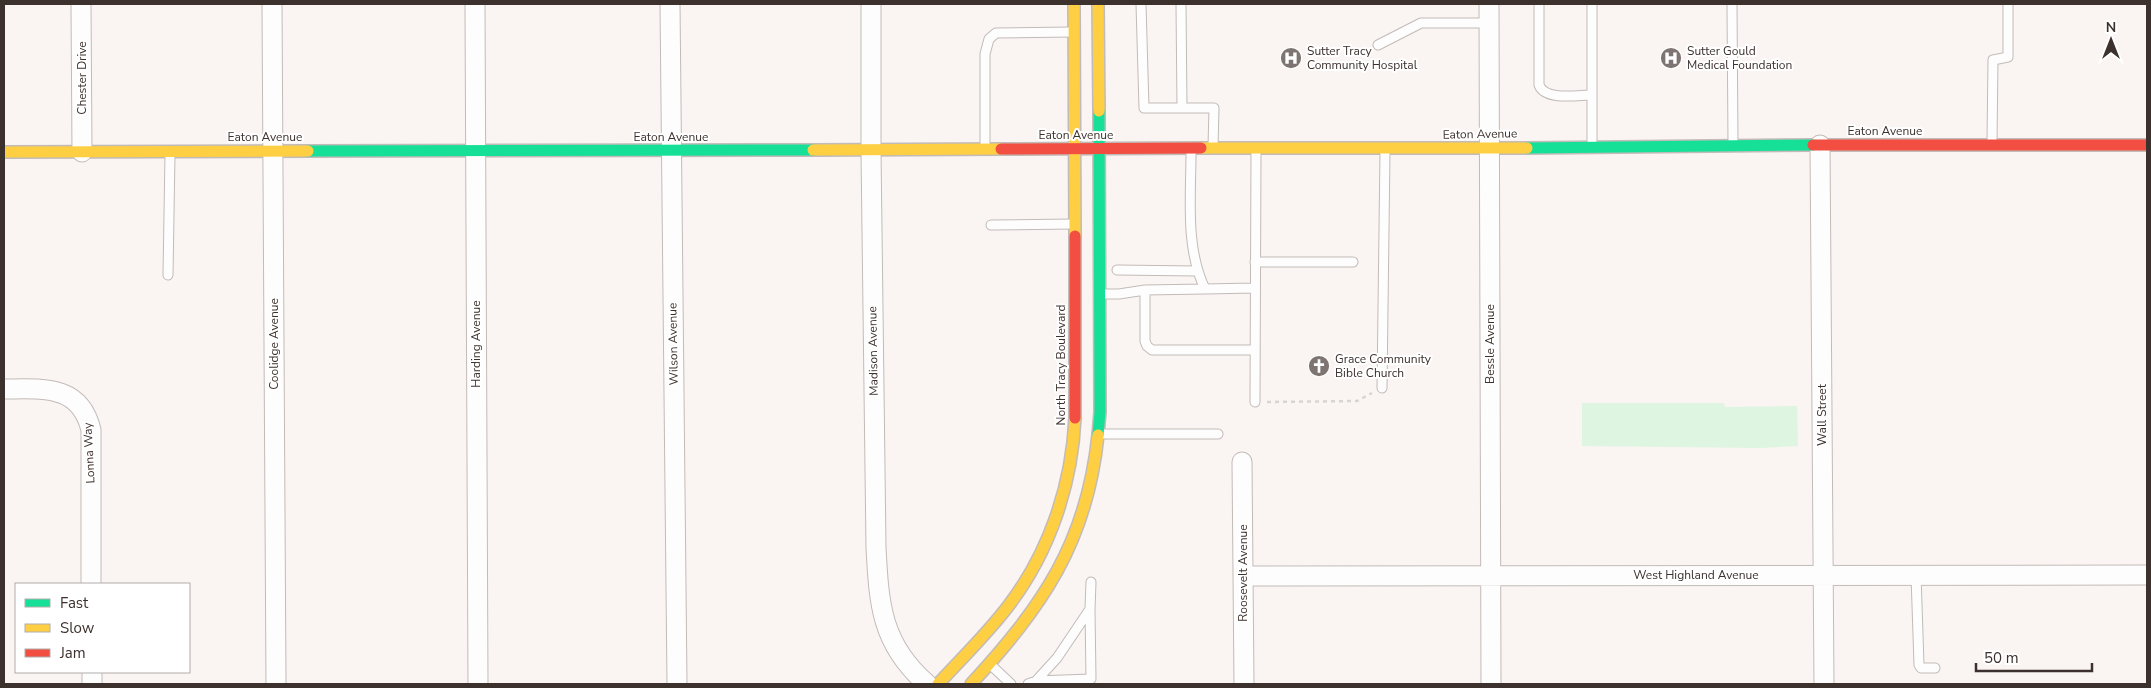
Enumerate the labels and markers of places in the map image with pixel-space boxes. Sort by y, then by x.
place label: Sutter Tracy Community Hospital [1307,43,1418,73]
place label: Sutter Gould Medical Foundation [1687,43,1792,73]
hospital icon: Sutter Tracy Community Hospital [1279,46,1303,70]
hospital icon: Sutter Gould Medical Foundation [1659,46,1683,70]
place label: Grace Community Bible Church [1335,351,1432,381]
church icon: Grace Community Bible Church [1307,354,1331,378]

